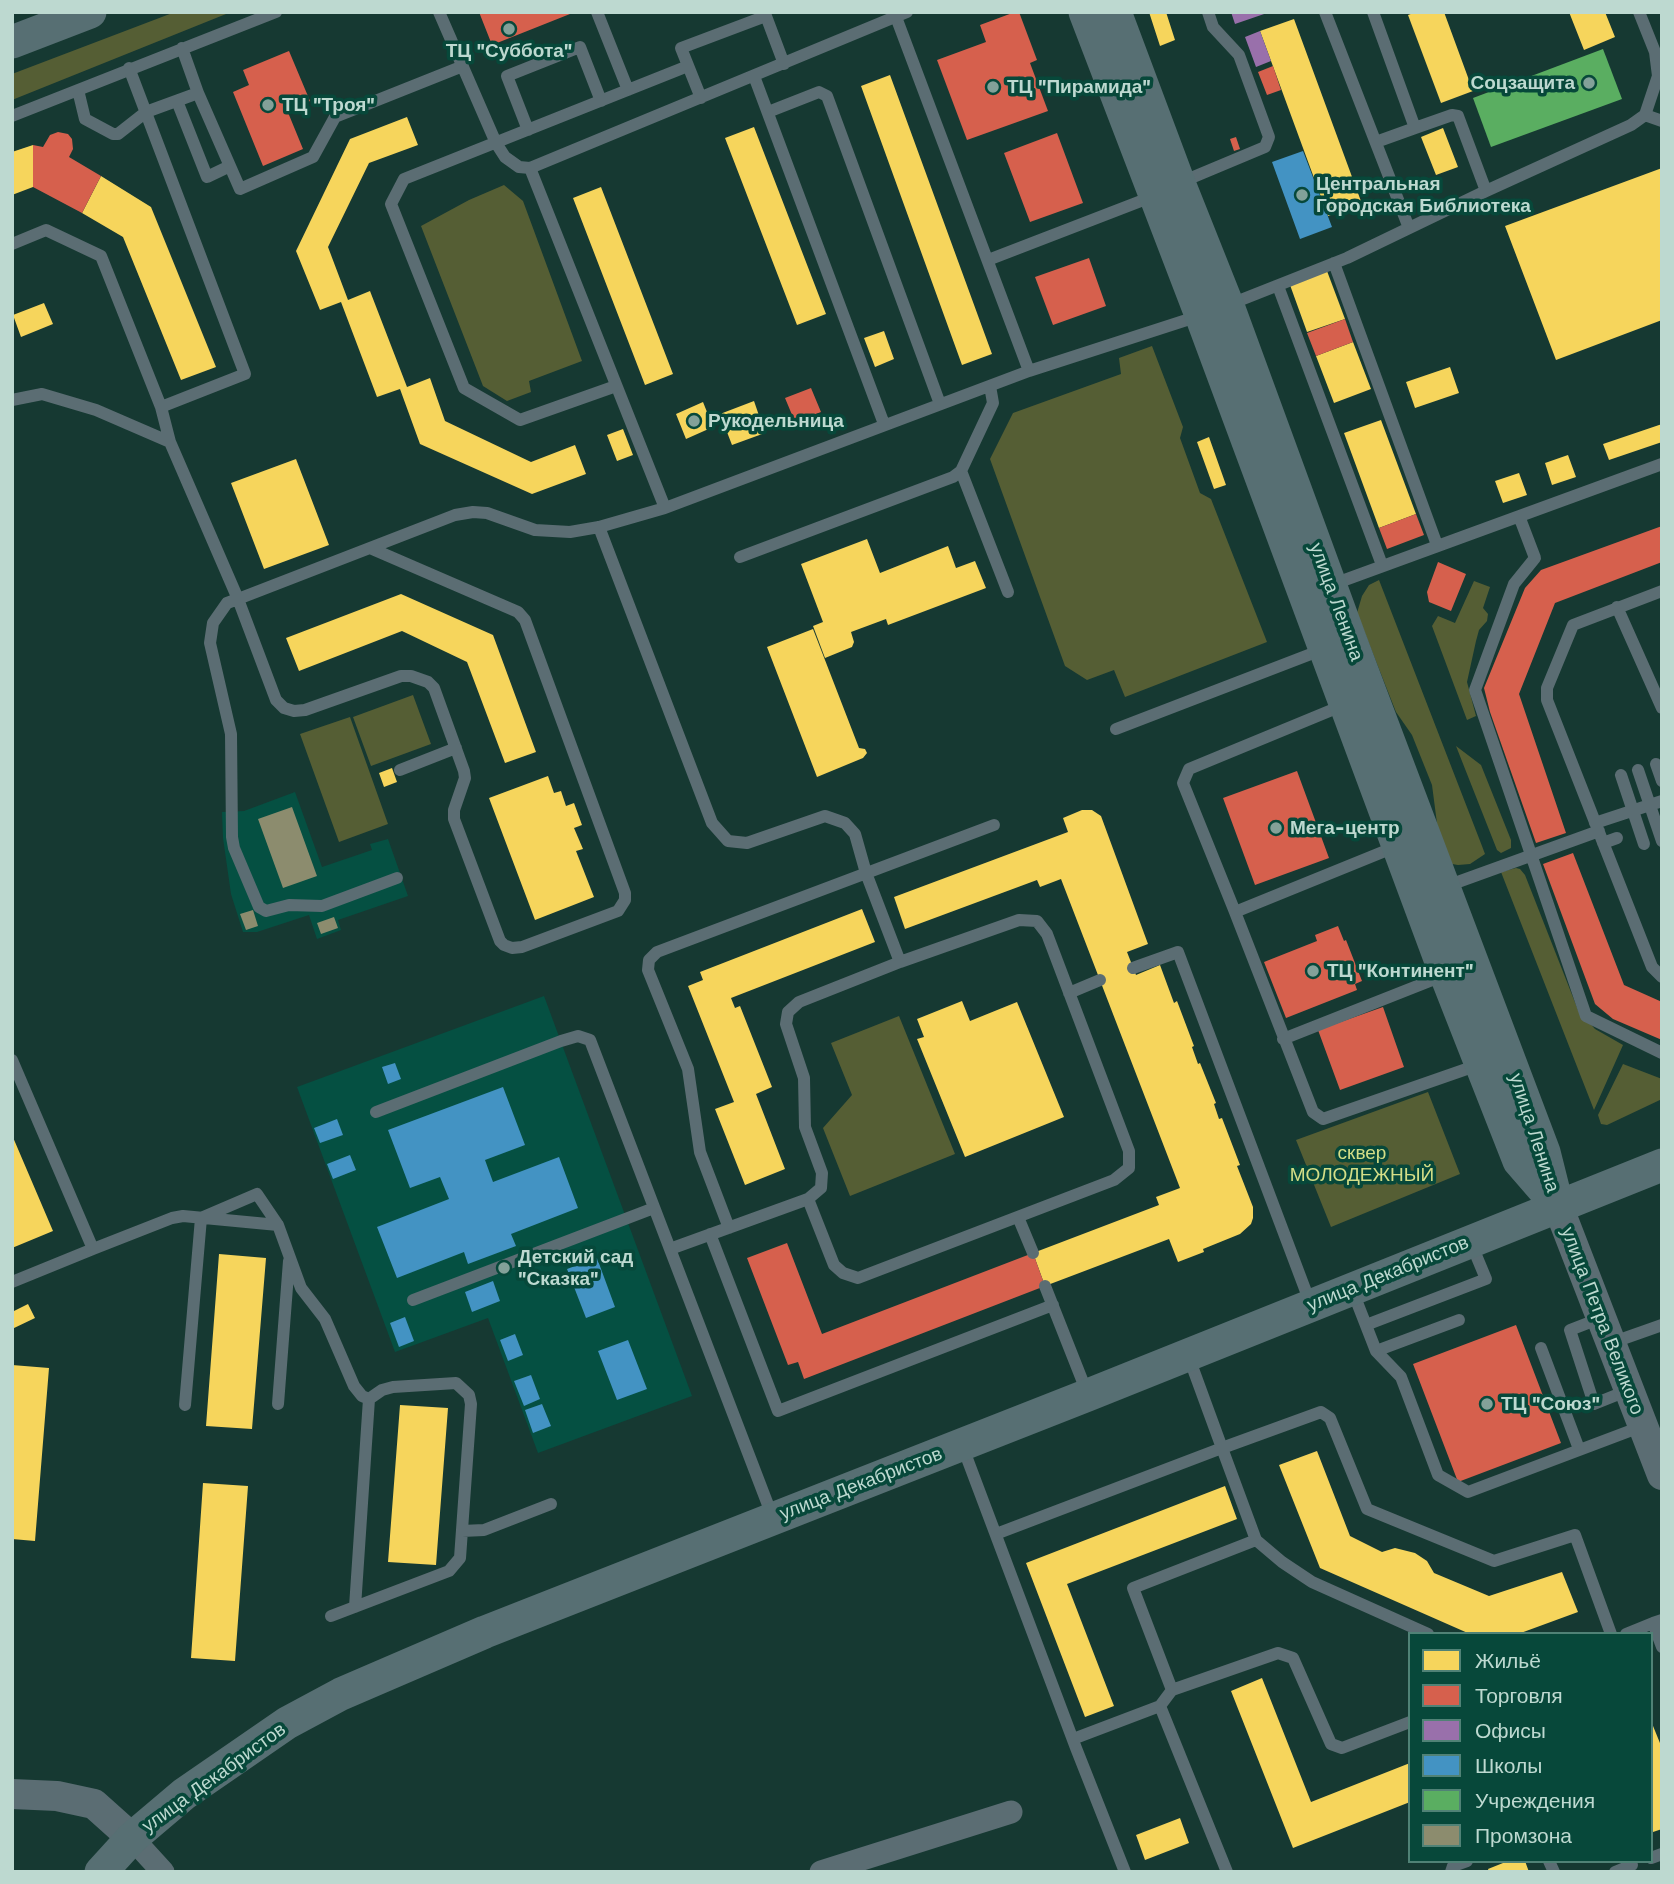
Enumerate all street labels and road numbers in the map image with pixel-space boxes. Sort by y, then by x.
street label: улица Ленина [1304,540,1368,664]
street label: улица Ленина [1504,1071,1564,1195]
street label: улица Петра Великого [1556,1224,1648,1418]
street label: улица Декабристов [1304,1231,1472,1317]
street label: улица Декабристов [777,1443,945,1525]
street label: улица Декабристов [138,1718,290,1838]

